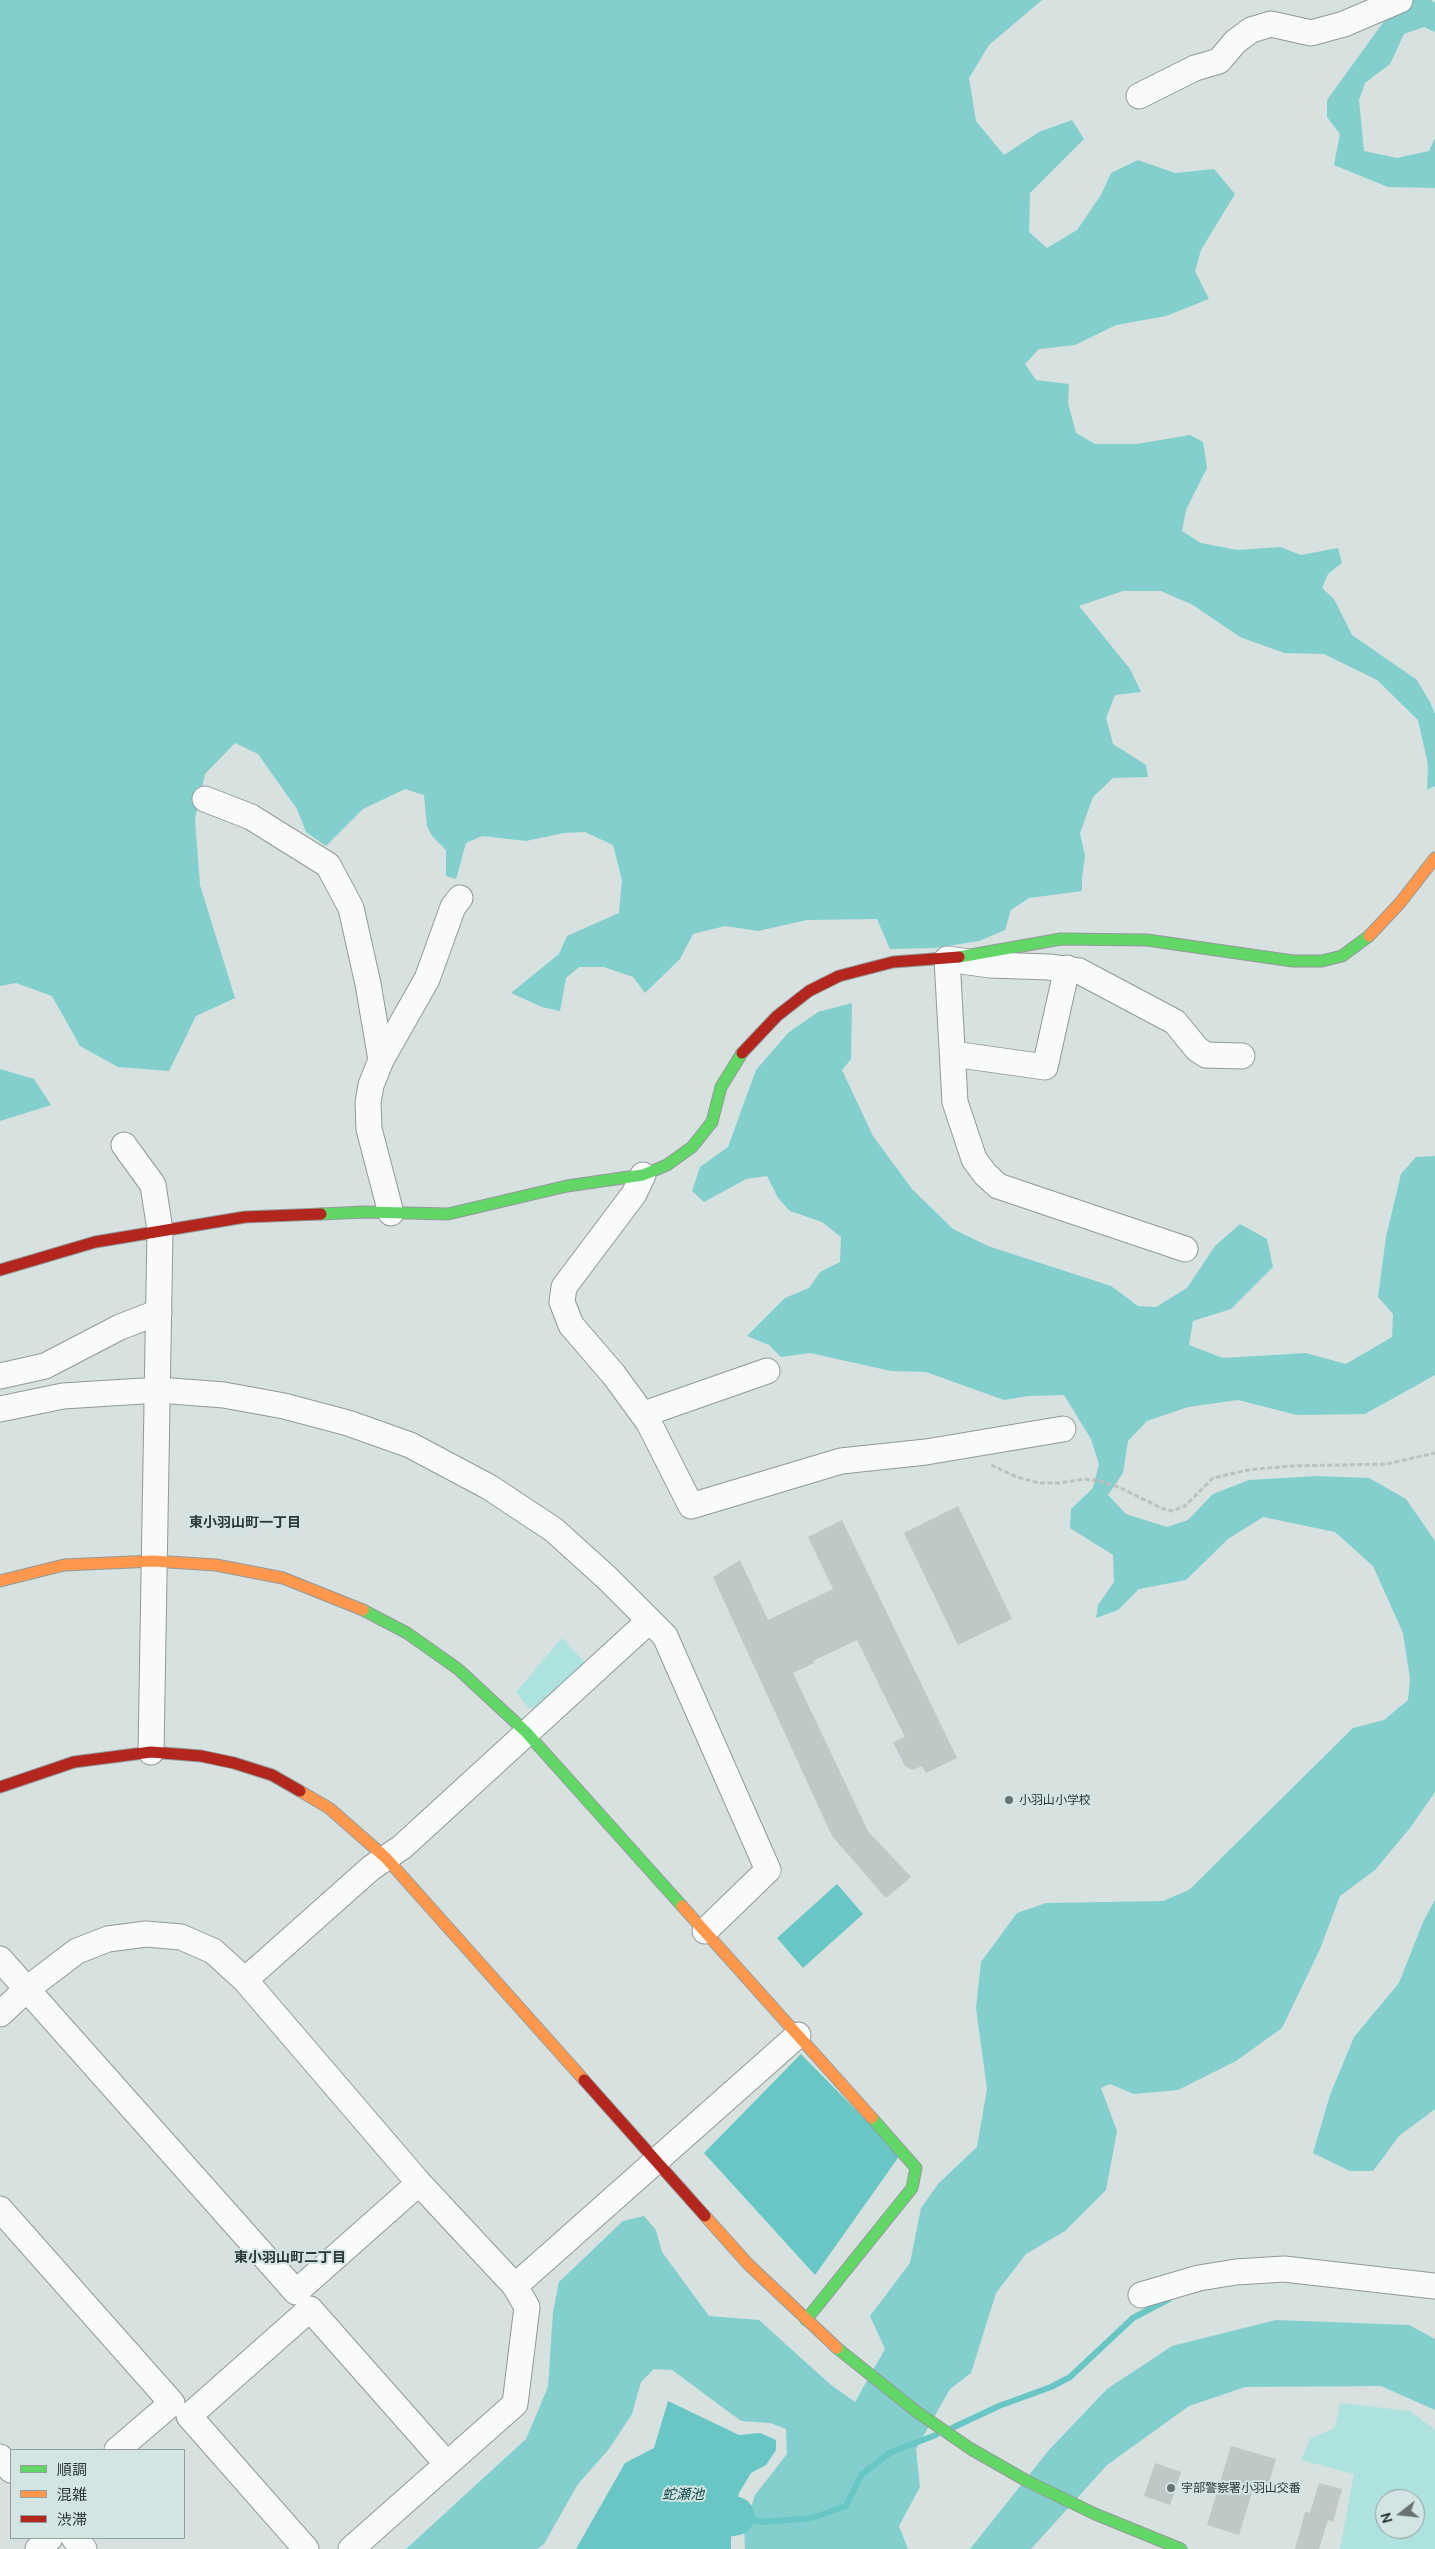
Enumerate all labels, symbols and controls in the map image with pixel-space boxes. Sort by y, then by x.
district label: 東小羽山町一丁目 [189,1514,301,1530]
place label: 小羽山小学校 [1019,1793,1091,1807]
marker: 小羽山小学校 [1003,1794,1015,1806]
district label: 東小羽山町二丁目 [234,2249,346,2265]
legend [10,2449,185,2539]
text: 順調 [57,2461,87,2478]
place label: 宇部警察署小羽山交番 [1181,2481,1301,2495]
marker: 宇部警察署小羽山交番 [1165,2482,1177,2494]
text: 混雑 [57,2486,87,2503]
water label: 蛇瀬池 [662,2486,704,2502]
north arrow [1375,2489,1425,2539]
text: 渋滞 [57,2511,87,2528]
text: N [1377,2511,1396,2525]

